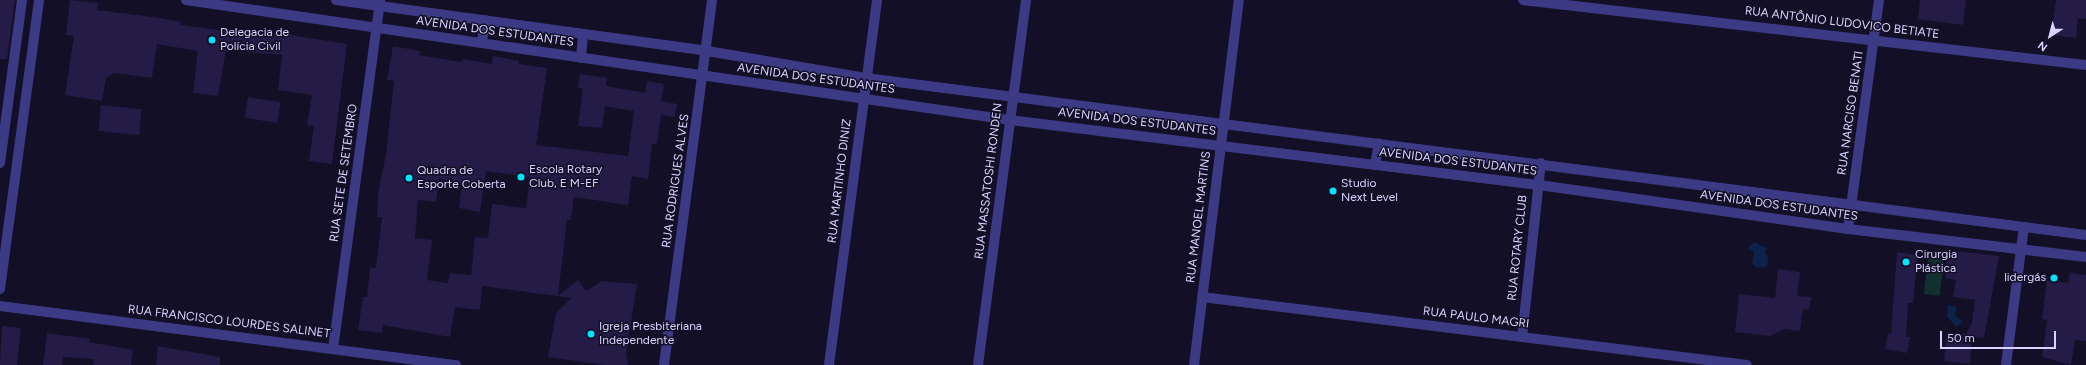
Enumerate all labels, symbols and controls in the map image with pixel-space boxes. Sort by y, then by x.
street label: RUA ANTÔNIO LUDOVICO BETIATE [1744,4,1940,42]
street label: AVENIDA DOS ESTUDANTES [415,14,575,50]
north arrow [2030,16,2070,56]
place label: Delegacia de Polícia Civil [220,26,289,54]
marker: Delegacia de Polícia Civil [207,35,217,45]
text: N [2035,38,2050,54]
street label: RUA NARCISO BENATI [1835,50,1867,176]
street label: AVENIDA DOS ESTUDANTES [736,61,896,97]
street label: RUA MASSATOSHI RONDEN [972,102,1006,260]
street label: RUA SETE DE SETEMBRO [327,103,361,243]
street label: AVENIDA DOS ESTUDANTES [1057,105,1217,139]
street label: RUA RODRIGUES ALVES [659,113,693,249]
street label: RUA MARTINHO DINIZ [825,118,855,244]
street label: AVENIDA DOS ESTUDANTES [1378,145,1538,179]
street label: RUA MANOEL MARTINS [1184,150,1214,284]
place label: Escola Rotary Club, E M-EF [529,163,602,191]
place label: Quadra de Esporte Coberta [417,164,506,192]
marker: Escola Rotary Club, E M-EF [516,172,526,182]
marker: Quadra de Esporte Coberta [404,173,414,183]
place label: Studio Next Level [1341,177,1398,205]
marker: Studio Next Level [1328,186,1338,196]
street label: AVENIDA DOS ESTUDANTES [1699,188,1859,224]
street label: RUA ROTARY CLUB [1505,194,1531,302]
place label: Cirurgia Plástica [1915,248,1957,276]
marker: Cirurgia Plástica [1900,256,1912,268]
place label: lidergás [2004,271,2046,285]
marker: lidergás [2049,273,2059,283]
street label: RUA FRANCISCO LOURDES SALINET [127,302,331,342]
street label: RUA PAULO MAGRI [1422,304,1530,332]
place label: Igreja Presbiteriana Independente [599,320,702,348]
scale bar [1942,323,2058,349]
marker: Igreja Presbiteriana Independente [586,329,596,339]
text: 50 m [1947,331,1975,345]

